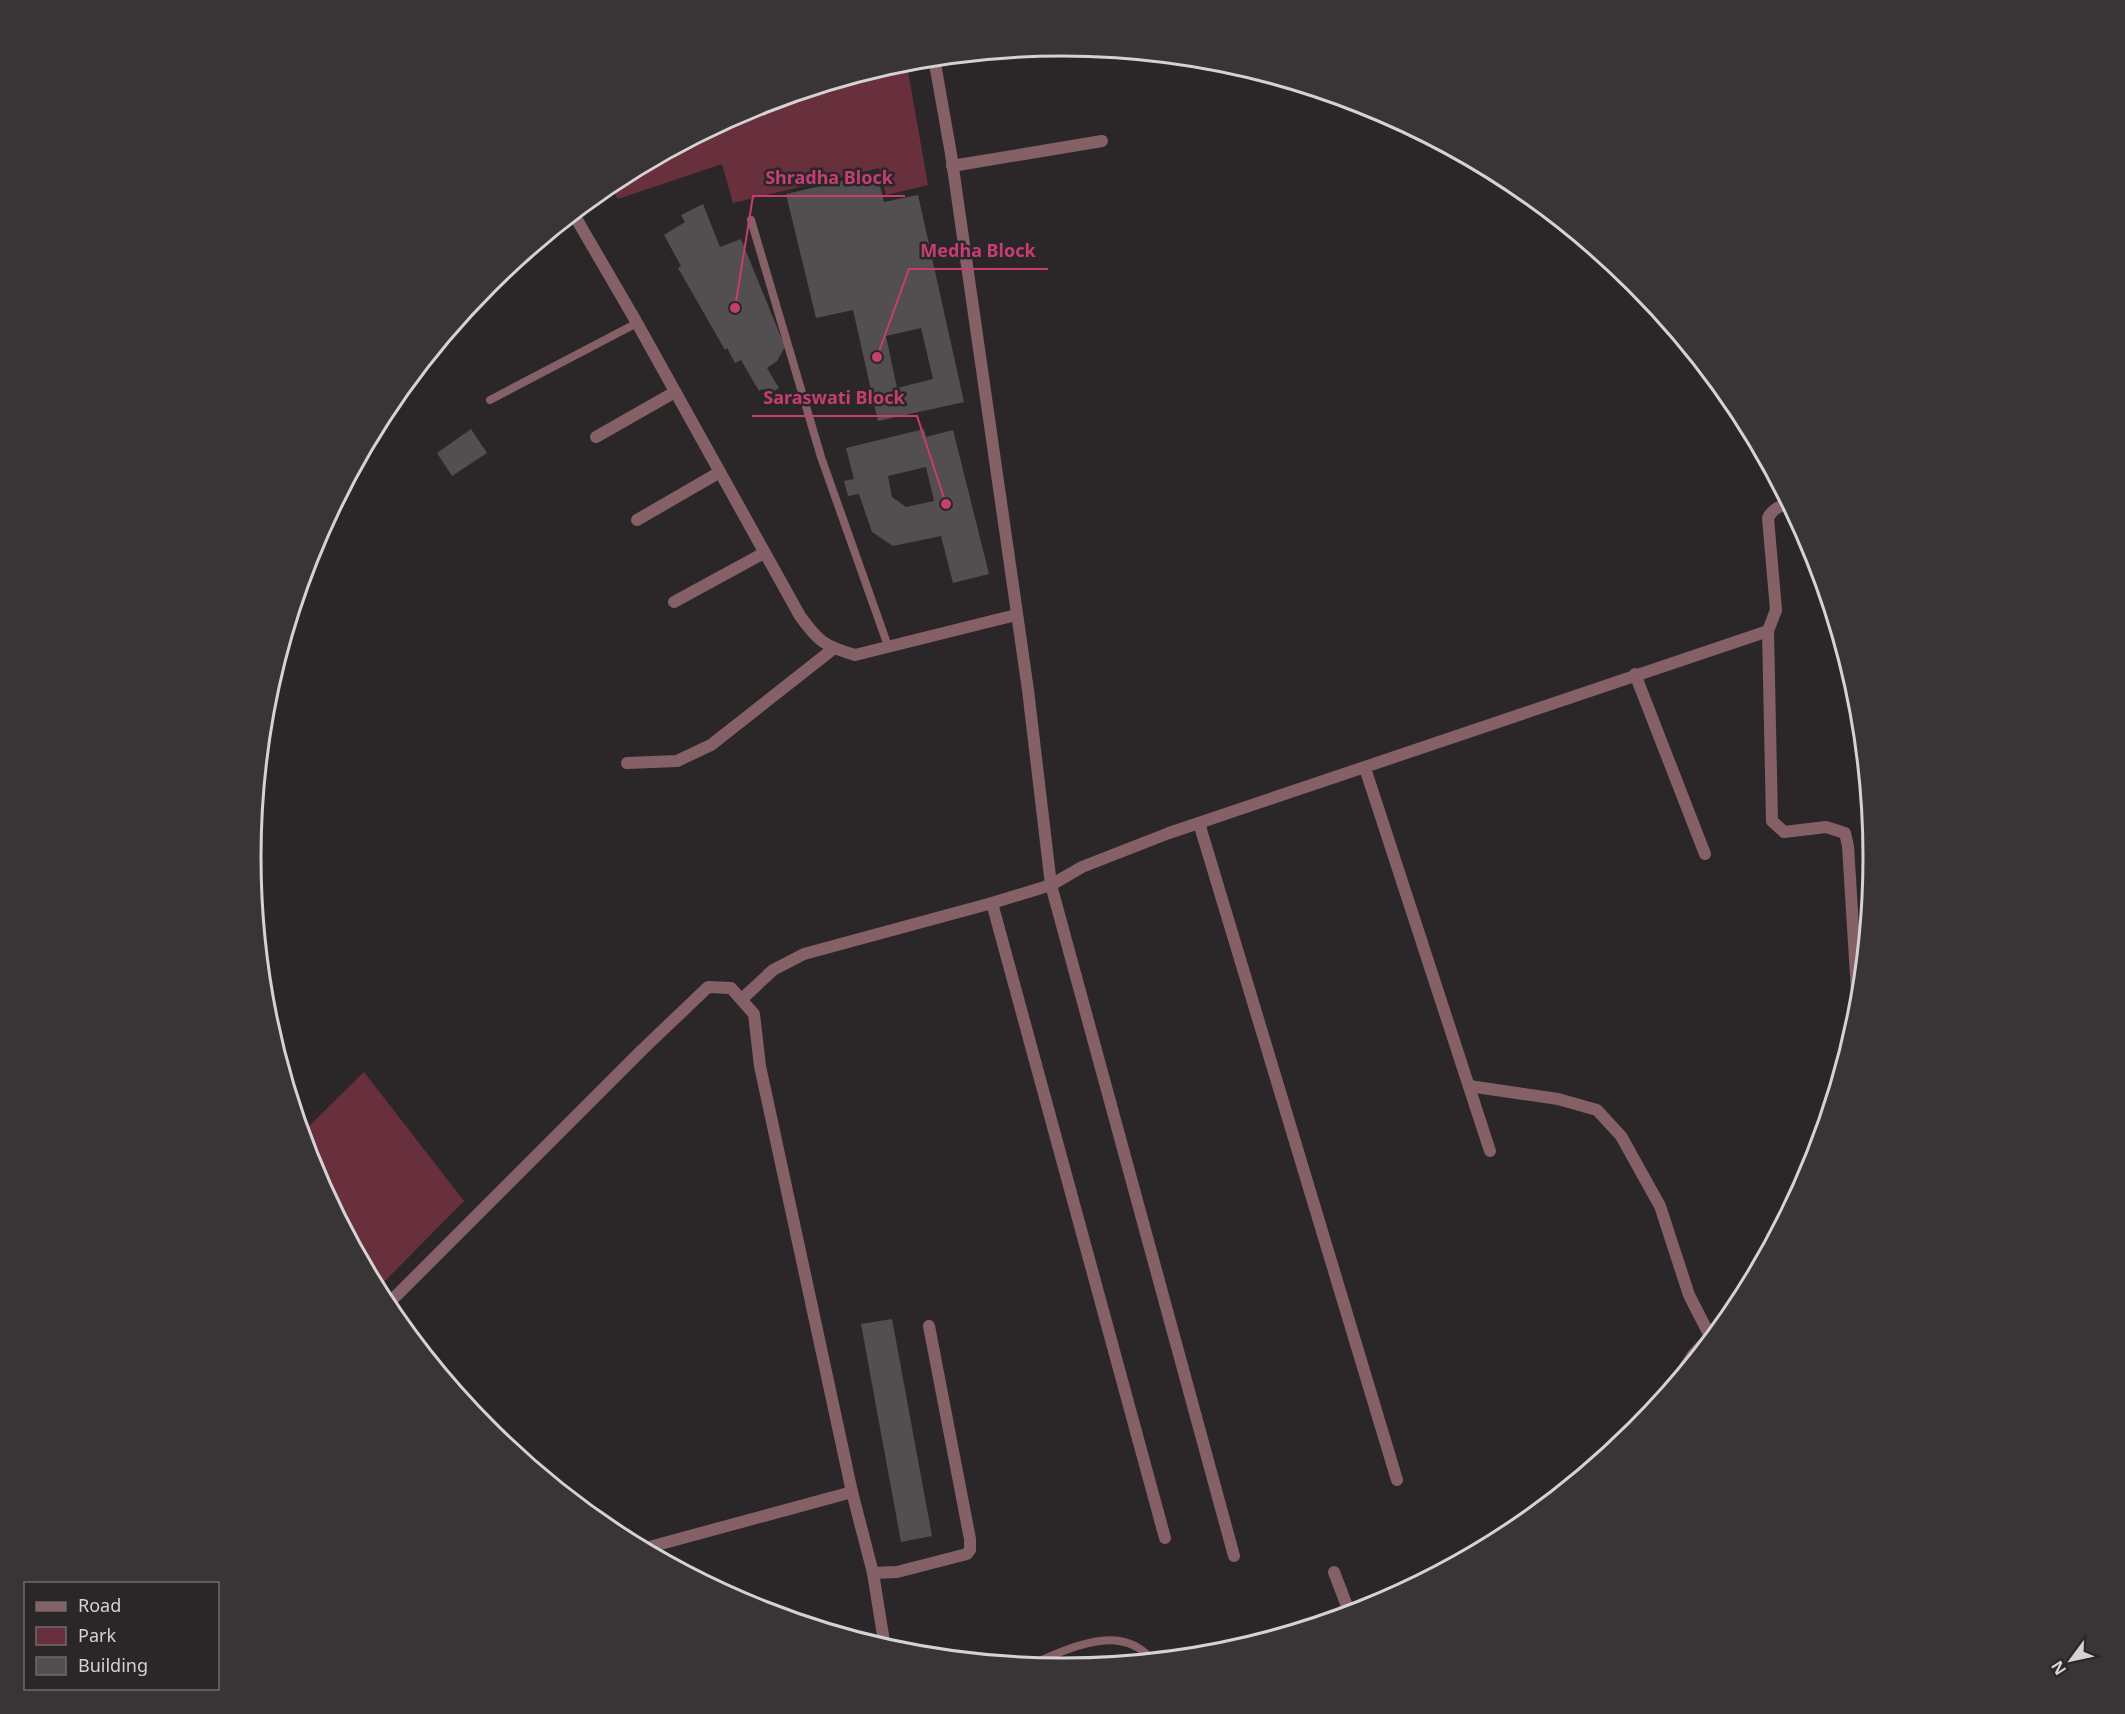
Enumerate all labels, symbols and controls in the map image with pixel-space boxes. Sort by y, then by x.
callout: Shradha Block [753,160,905,196]
text: Shradha Block [765,165,894,189]
callout: Medha Block [909,233,1048,269]
text: Medha Block [920,238,1036,262]
callout: Saraswati Block [752,380,917,416]
text: Saraswati Block [763,385,905,409]
legend [24,1582,219,1690]
text: Road [78,1593,121,1617]
text: Park [78,1623,116,1647]
north arrow [2041,1630,2101,1690]
text: Building [78,1653,148,1677]
text: N [2046,1657,2071,1680]

